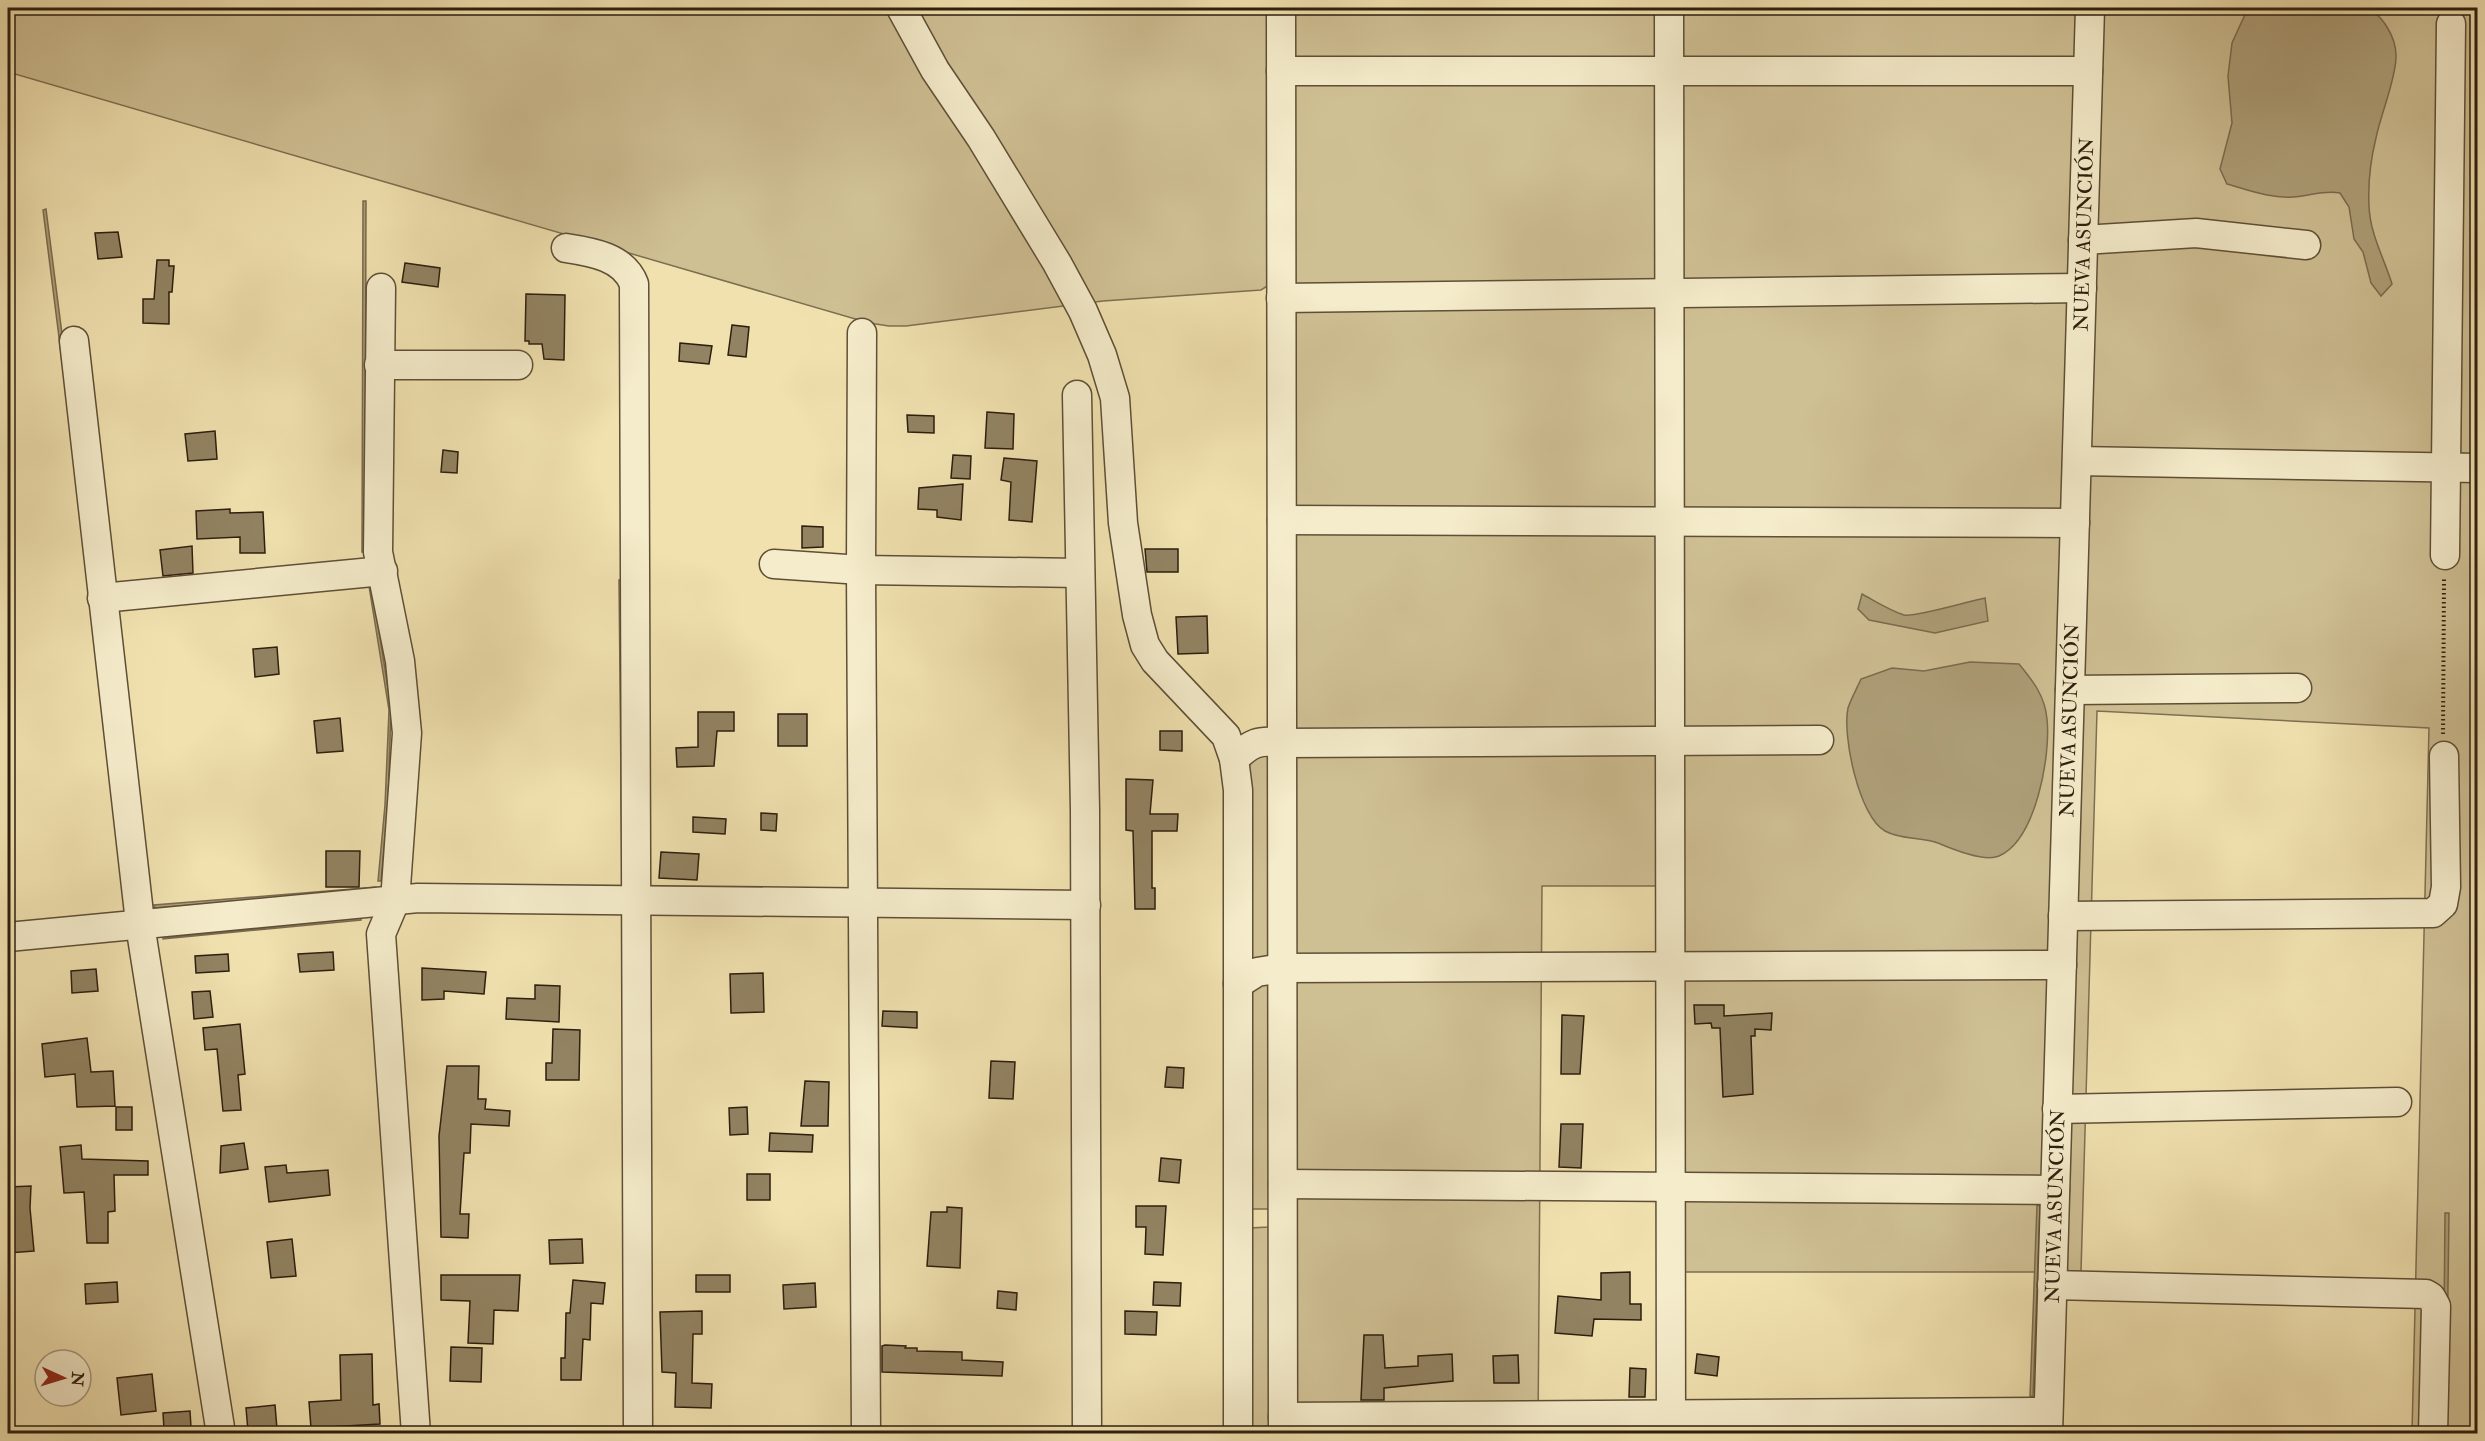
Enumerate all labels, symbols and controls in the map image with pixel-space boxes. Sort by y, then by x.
street label: NUEVA ASUNCIÓN [2068,137,2099,332]
street label: NUEVA ASUNCIÓN [2054,623,2084,818]
street label: NUEVA ASUNCIÓN [2039,1109,2070,1303]
north arrow [33,1348,93,1408]
text: N [66,1370,88,1387]

